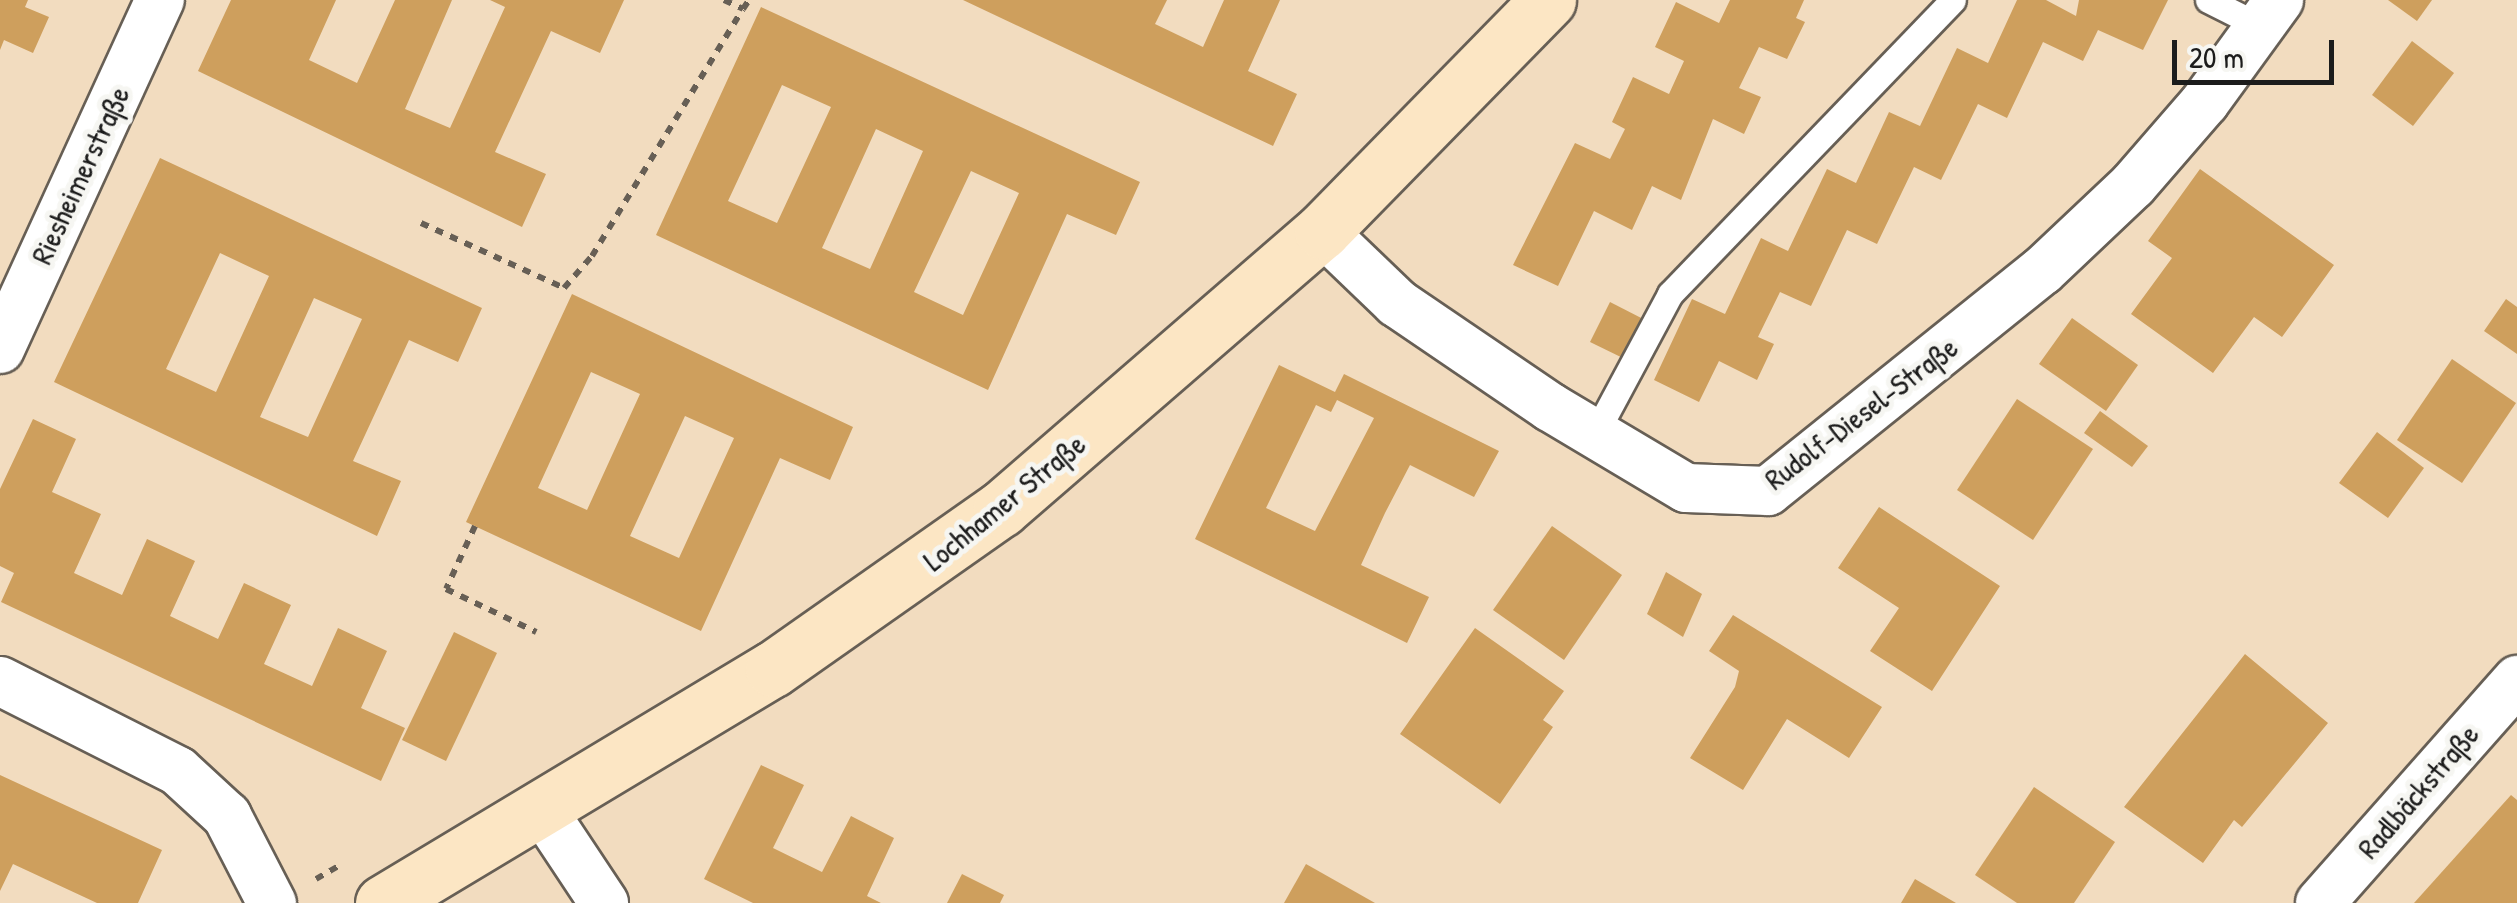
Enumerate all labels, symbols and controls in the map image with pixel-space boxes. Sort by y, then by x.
scale bar [2177,20,2340,82]
text: 20 m [2189,37,2244,77]
street label: Riesheimerstraße [23,80,137,270]
street label: Rudolf-Diesel-Straße [1758,329,1964,497]
street label: Lochhamer Straße [916,426,1092,578]
street label: Radlbäckstraße [2350,716,2486,866]

